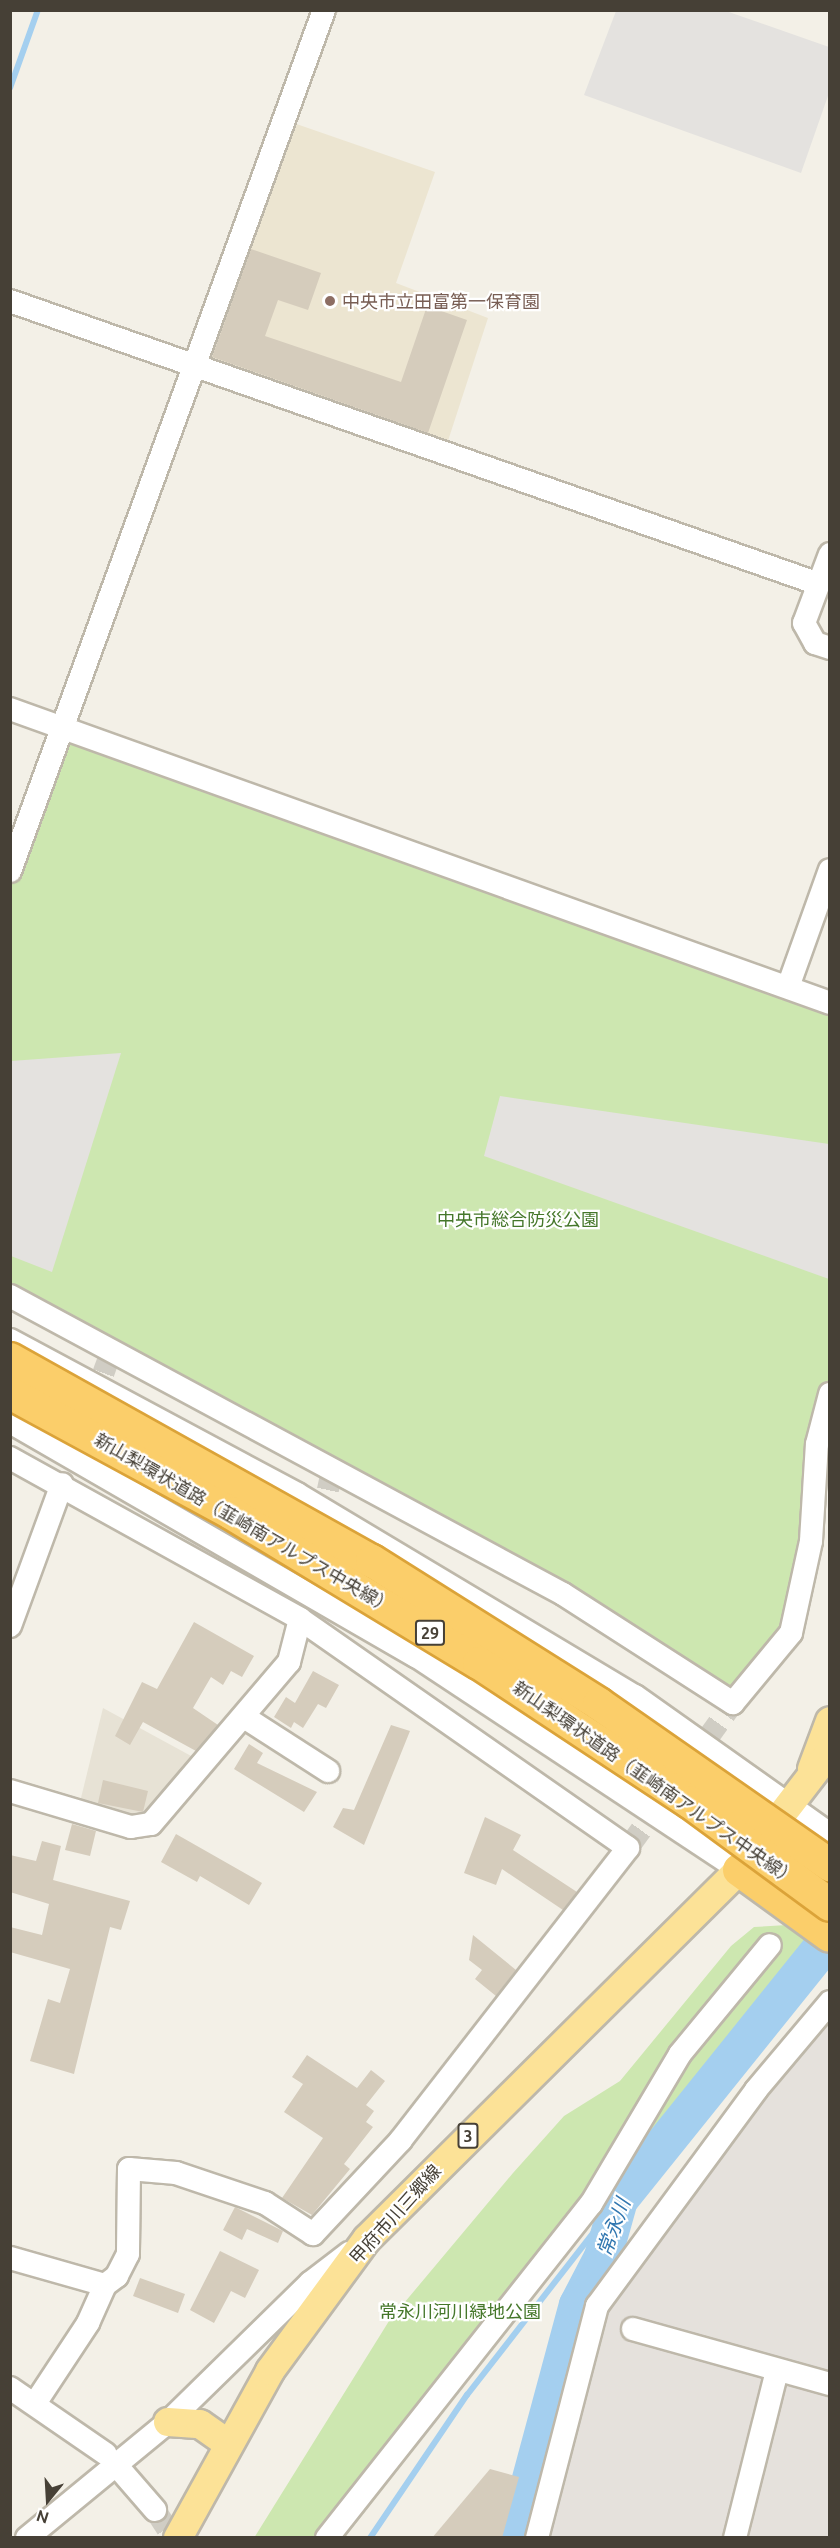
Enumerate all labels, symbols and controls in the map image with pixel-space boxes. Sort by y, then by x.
place label: 中央市立田富第一保育園 [342,290,540,312]
marker: 中央市立田富第一保育園 [323,294,337,308]
park label: 中央市総合防災公園 [437,1208,599,1230]
street label: 新山梨環状道路（韮崎南アルプス中央線） [91,1428,397,1618]
road number: 29 [414,1620,446,1646]
street label: 新山梨環状道路（韮崎南アルプス中央線） [509,1676,801,1890]
road number: 3 [456,2123,480,2149]
street label: 甲府市川三郷線 [345,2160,445,2268]
water label: 常永川 [591,2195,635,2259]
park label: 常永川河川緑地公園 [379,2300,541,2322]
north arrow [18,2470,78,2530]
text: N [34,2507,51,2528]

